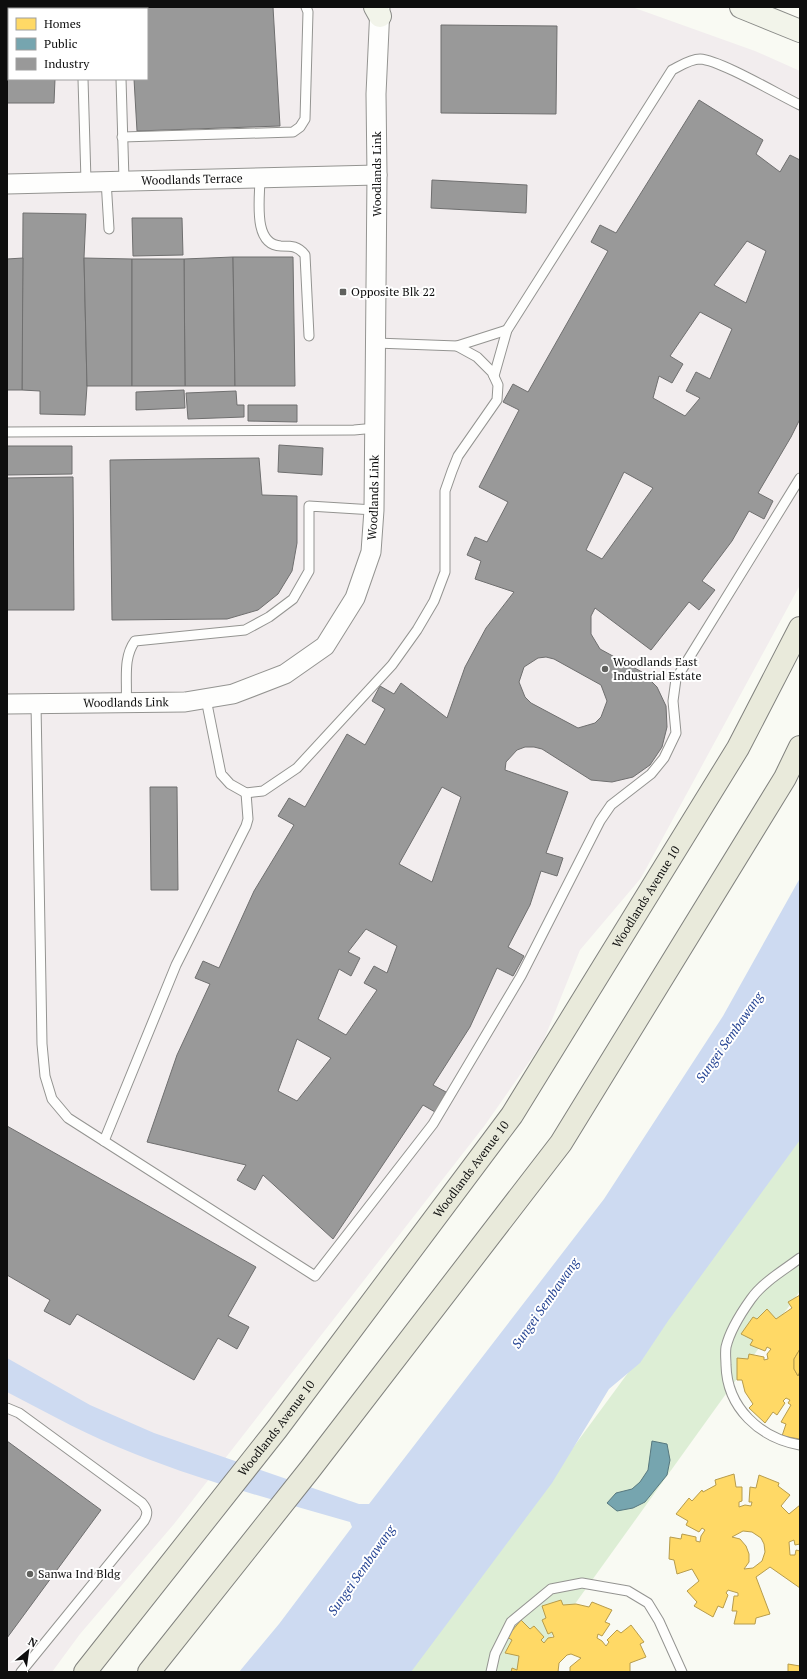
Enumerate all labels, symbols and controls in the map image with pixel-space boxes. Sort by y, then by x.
legend [8,8,148,80]
text: Homes [44,16,81,31]
text: Public [44,36,78,51]
text: Industry [44,56,90,71]
street label: Woodlands Link [369,130,384,217]
street label: Woodlands Terrace [141,170,243,188]
place label: Opposite Blk 22 [351,284,435,299]
marker: Opposite Blk 22 [338,287,348,297]
street label: Woodlands Link [364,454,382,541]
place label: Woodlands East Industrial Estate [613,654,702,683]
marker: Woodlands East Industrial Estate [600,664,610,674]
street label: Woodlands Link [83,694,170,710]
street label: Woodlands Avenue 10 [609,843,683,950]
water label: Sungei Sembawang [691,988,767,1086]
street label: Woodlands Avenue 10 [430,1118,512,1220]
water label: Sungei Sembawang [507,1254,583,1352]
street label: Woodlands Avenue 10 [235,1377,318,1479]
water label: Sungei Sembawang [323,1521,399,1619]
place label: Sanwa Ind Bldg [38,1566,121,1581]
marker: Sanwa Ind Bldg [25,1569,35,1579]
north arrow [8,1631,48,1671]
text: N [26,1634,40,1651]

